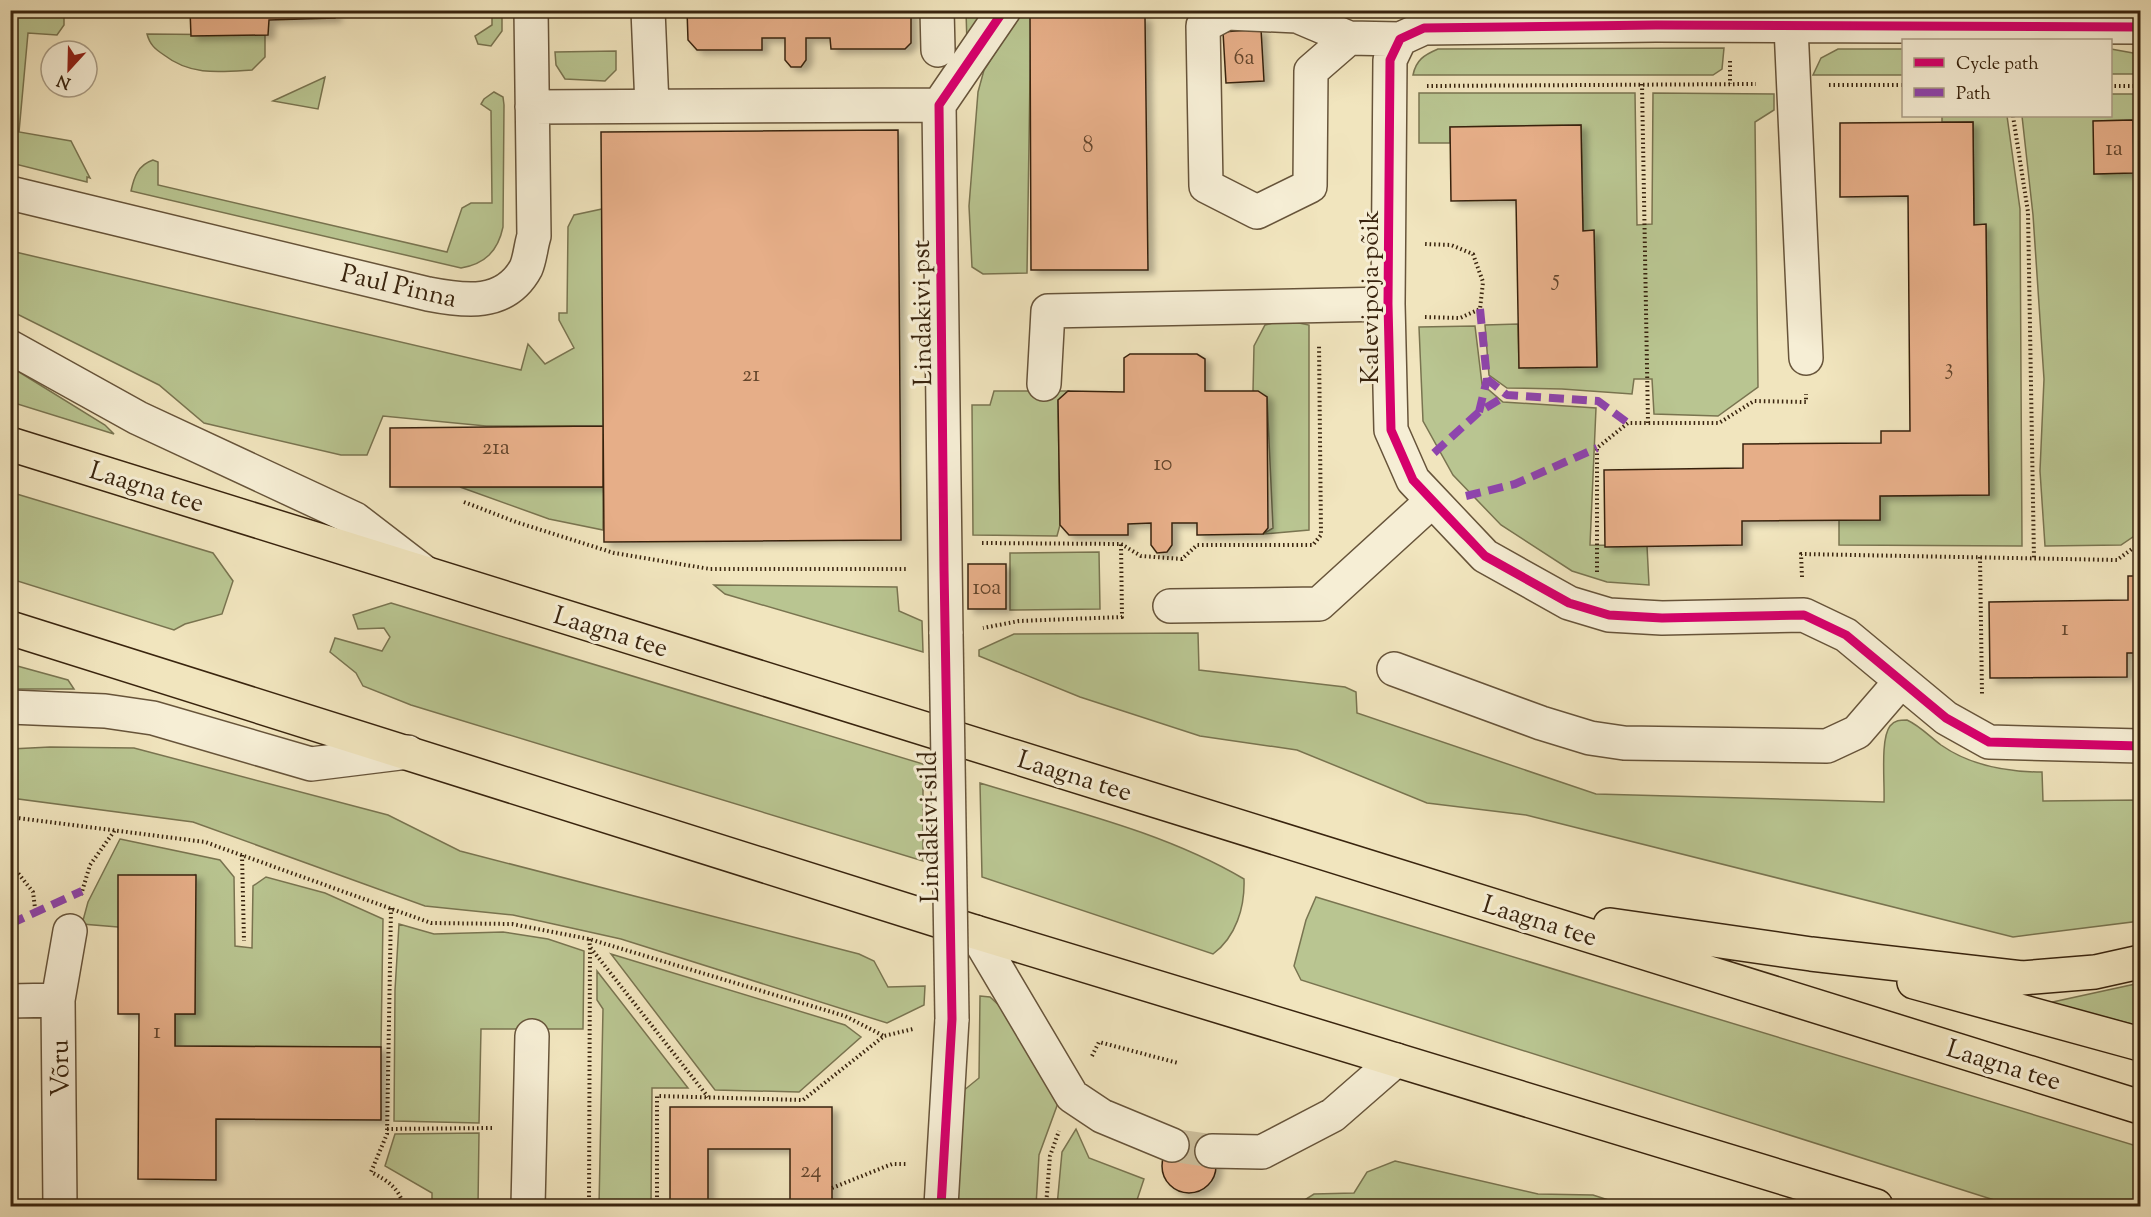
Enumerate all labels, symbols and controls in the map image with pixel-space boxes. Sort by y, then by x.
north arrow [39,39,99,99]
legend [1902,39,2112,117]
house number: 6a [1233,43,1255,75]
text: Cycle path [1956,52,2039,78]
text: N [54,67,75,94]
text: Path [1956,82,1991,108]
house number: 8 [1082,131,1094,163]
house number: 1a [2105,134,2123,166]
street label: Kalevipoja põik [1353,210,1390,384]
street label: Lindakivi pst [904,239,943,386]
street label: Paul Pinna [337,256,460,319]
house number: 5 [1550,264,1560,296]
house number: 3 [1945,353,1953,385]
house number: 21 [742,360,760,392]
house number: 21a [482,433,510,465]
house number: 10 [1154,449,1172,481]
street label: Laagna tee [84,453,208,523]
house number: 10a [972,573,1002,605]
street label: Laagna tee [548,598,672,668]
house number: 1 [2061,614,2069,646]
street label: Laagna tee [1012,742,1136,812]
street label: Lindakivi sild [911,750,950,903]
street label: Laagna tee [1477,887,1601,957]
house number: 1 [153,1017,161,1049]
street label: Laagna tee [1941,1031,2065,1101]
street label: Võru [43,1039,80,1097]
house number: 24 [800,1156,822,1188]

